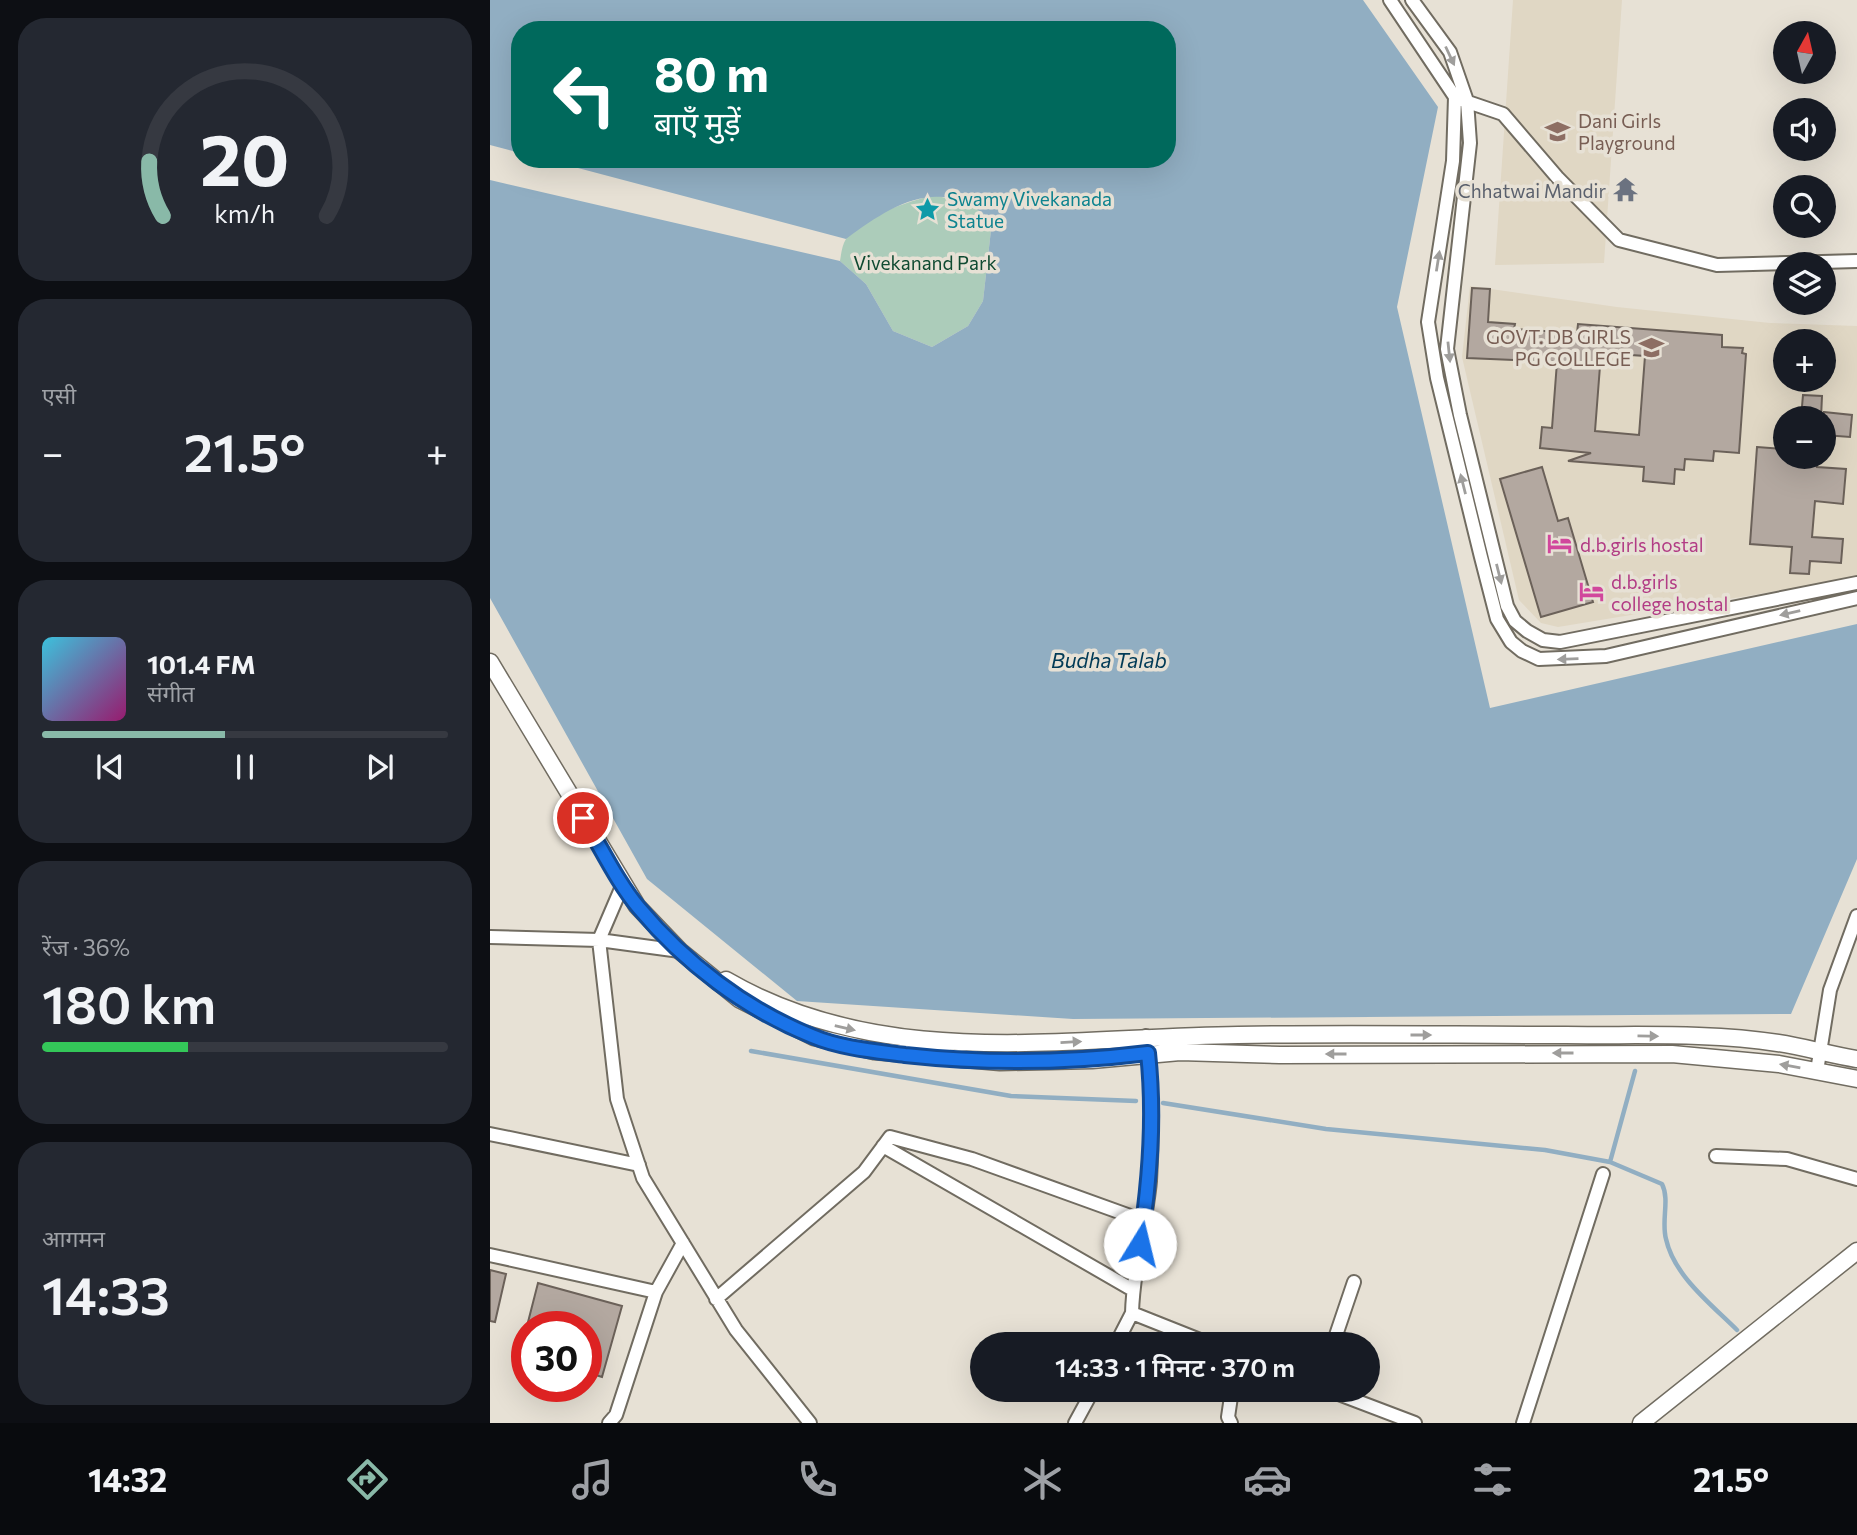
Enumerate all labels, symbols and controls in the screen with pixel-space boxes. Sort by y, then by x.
north arrow [1773,21,1836,84]
map controls [1773,21,1836,469]
text: 80 m [654,42,769,102]
one-way arrow [1444,46,1456,66]
icon: left [539,49,630,140]
button: sound [1773,98,1836,161]
text: बाएँ मुड़ें [654,102,741,142]
place label: Dani Girls Playground [1578,109,1675,154]
text: 20 [200,112,290,201]
school or university icon: Dani Girls Playground [1544,117,1572,145]
button: search [1773,175,1836,238]
temple icon: Chhatwai Mandir [1612,176,1640,204]
place label: Chhatwai Mandir [1458,179,1606,202]
place label: Swamy Vivekanada Statue [947,187,1112,232]
place icon: Swamy Vivekanada Statue [913,195,941,223]
text: km/h [215,197,275,227]
one-way arrow [1433,250,1444,272]
park label: Vivekanand Park [853,251,997,274]
button: layers [1773,252,1836,315]
place label: GOVT. DB GIRLS PG COLLEGE [1486,325,1631,370]
button: + [1773,329,1836,392]
school or university icon: GOVT. DB GIRLS PG COLLEGE [1637,333,1665,361]
one-way arrow [1443,341,1454,363]
text: एसी [42,381,76,409]
button: − [1773,406,1836,469]
text: 21.5° [184,419,305,483]
text: − [42,428,64,475]
text: + [426,428,448,475]
one-way arrow [1457,473,1468,495]
hotel icon: d.b.girls hostal [1546,530,1574,558]
place label: d.b.girls hostal [1580,533,1704,556]
one-way arrow [1494,563,1505,585]
place label: d.b.girls college hostal [1611,570,1728,615]
hotel icon: d.b.girls college hostal [1577,578,1605,606]
one-way arrow [1779,608,1801,619]
water label: Budha Talab [1051,647,1167,672]
text: 101.4 FM [147,648,255,679]
one-way arrow [1557,653,1579,664]
text: संगीत [147,679,195,707]
icon: previous [91,748,129,786]
icon: pause [226,748,264,786]
icon: next [361,748,399,786]
pin [553,788,613,848]
icon: arrive [564,799,602,837]
text: रेंज · 36% [42,933,130,961]
text: 180 km [42,971,216,1035]
one-way arrow [834,1023,856,1034]
one-way arrow [1410,1029,1432,1041]
one-way arrow [1637,1031,1659,1042]
one-way arrow [1060,1036,1082,1047]
one-way arrow [1552,1047,1574,1059]
one-way arrow [1324,1048,1346,1060]
one-way arrow [1779,1060,1801,1071]
position arrow [1103,1207,1177,1281]
text: आगमन [42,1224,105,1252]
text: 14:33 [42,1262,170,1326]
speed limit sign: 30 [511,1311,602,1402]
text: 14:33 · 1 मिनट · 370 m [1055,1351,1295,1382]
icon: directions [343,1455,392,1504]
icon: music [568,1455,617,1504]
icon: phone [793,1455,842,1504]
icon: climate [1018,1455,1067,1504]
icon: car [1243,1455,1292,1504]
icon: filters [1468,1455,1517,1504]
text: 14:32 [88,1459,167,1499]
text: 21.5° [1693,1459,1769,1499]

